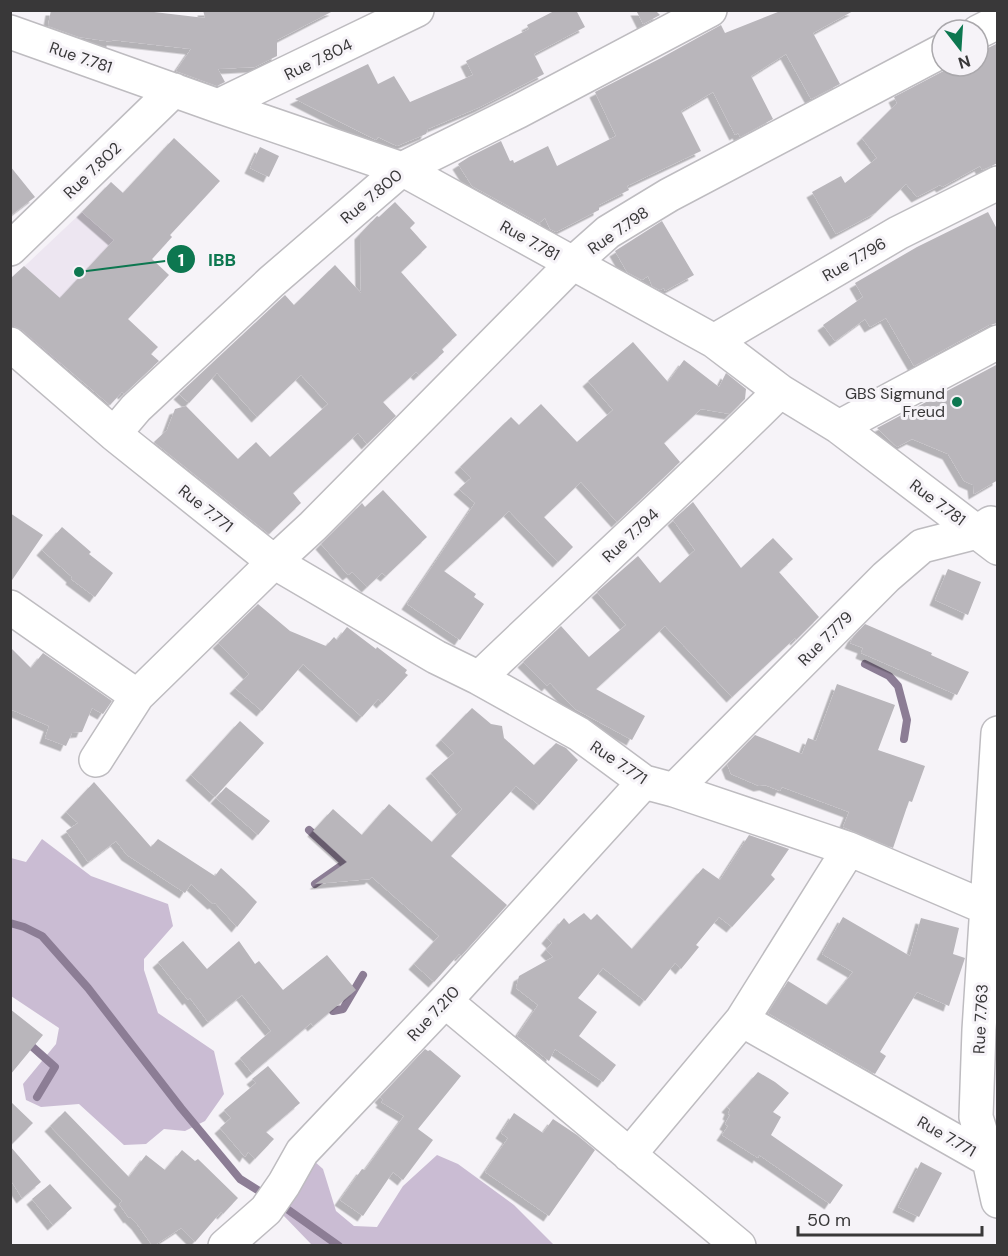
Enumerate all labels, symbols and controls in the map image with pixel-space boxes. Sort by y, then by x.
north arrow [930,18,990,78]
street label: Rue 7.804 [281,34,356,85]
street label: Rue 7.781 [47,37,115,78]
text: N [956,50,973,74]
street label: Rue 7.802 [59,138,126,203]
street label: Rue 7.800 [336,164,407,228]
street label: Rue 7.798 [584,202,653,259]
street label: Rue 7.781 [496,216,563,265]
street label: Rue 7.796 [818,233,890,286]
callout: IBB [166,241,248,277]
text: 1 [178,248,184,272]
text: IBB [208,248,236,272]
place label: GBS Sigmund Freud [845,383,945,422]
marker: GBS Sigmund Freud [950,395,964,409]
street label: Rue 7.781 [905,474,970,530]
street label: Rue 7.771 [174,480,237,537]
street label: Rue 7.794 [598,504,663,567]
street label: Rue 7.779 [794,607,857,670]
street label: Rue 7.771 [586,736,651,789]
street label: Rue 7.210 [403,981,464,1045]
street label: Rue 7.763 [968,984,993,1054]
street label: Rue 7.771 [914,1111,980,1162]
scale bar [798,1199,982,1237]
text: 50 m [807,1208,851,1232]

